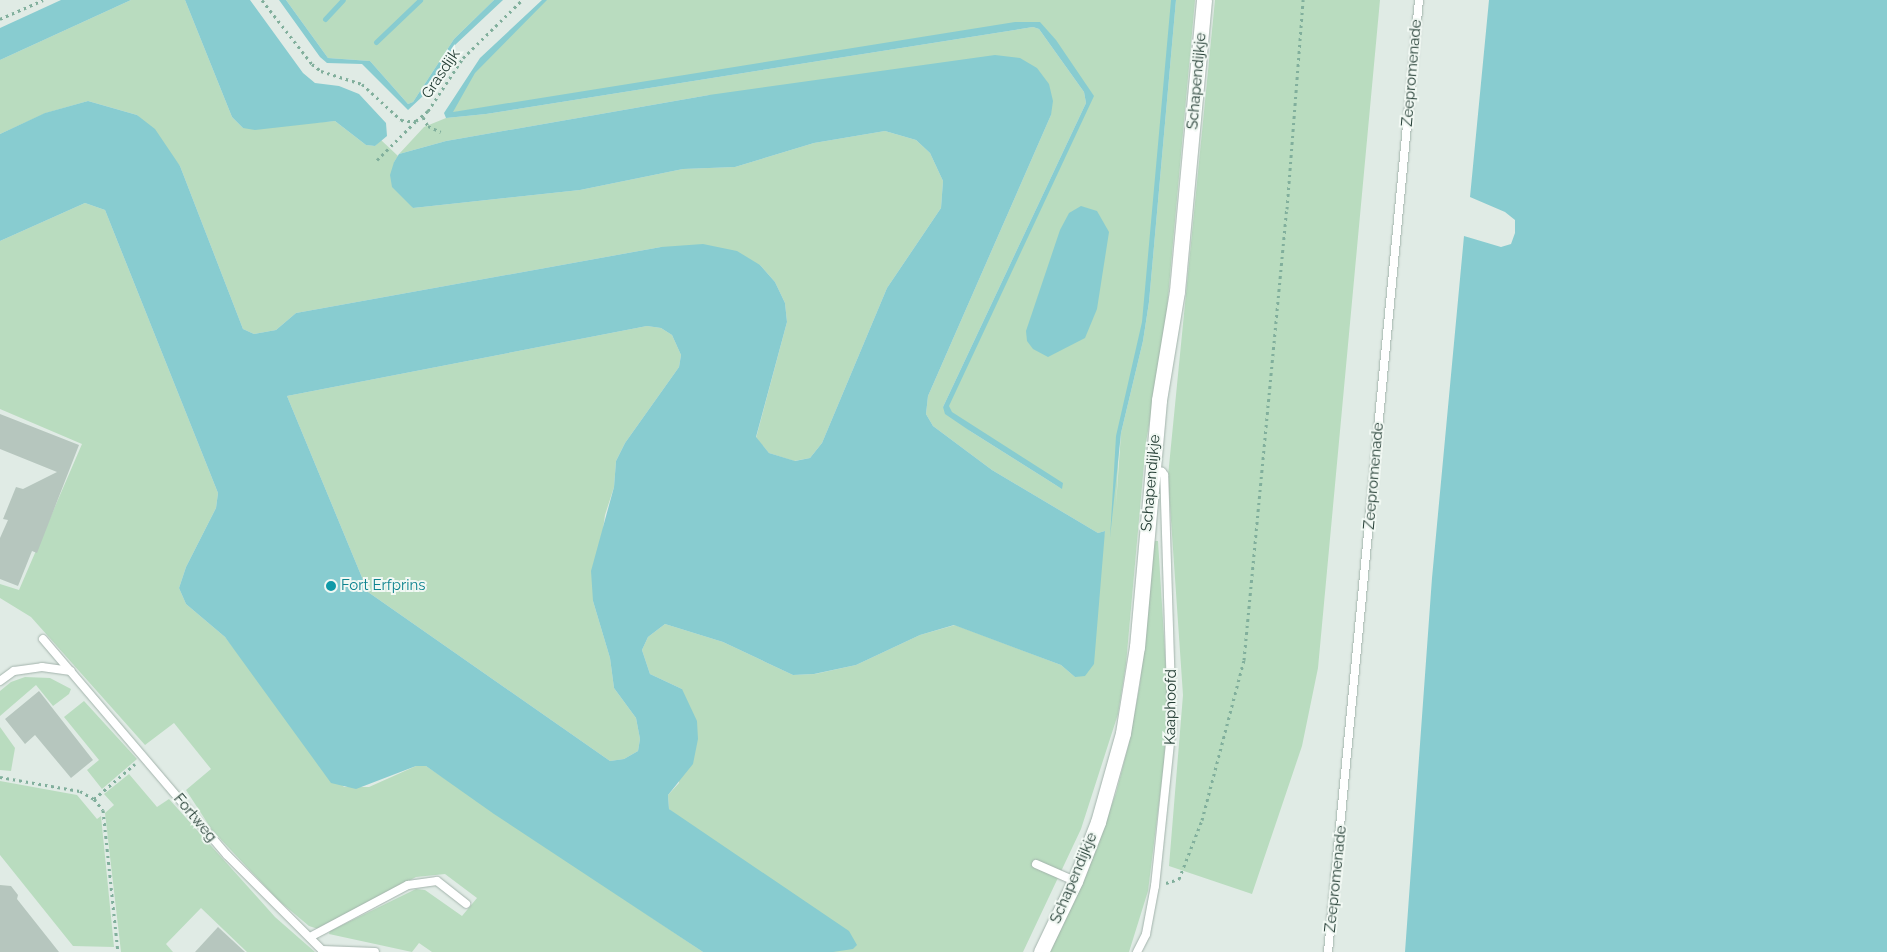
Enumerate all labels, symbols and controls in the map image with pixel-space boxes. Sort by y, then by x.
street label: Zeepromenade [1398,19,1426,127]
street label: Schapendijkje [1184,32,1210,130]
street label: Grasdijk [418,46,464,102]
street label: Zeepromenade [1360,422,1388,530]
street label: Schapendijkje [1138,434,1164,532]
place label: Fort Erfprins [341,577,425,595]
marker: Fort Erfprins [325,580,337,592]
street label: Kaaphoofd [1161,669,1181,745]
street label: Fortweg [170,790,220,846]
street label: Zeepromenade [1321,825,1351,933]
street label: Schapendijkje [1047,830,1101,926]

